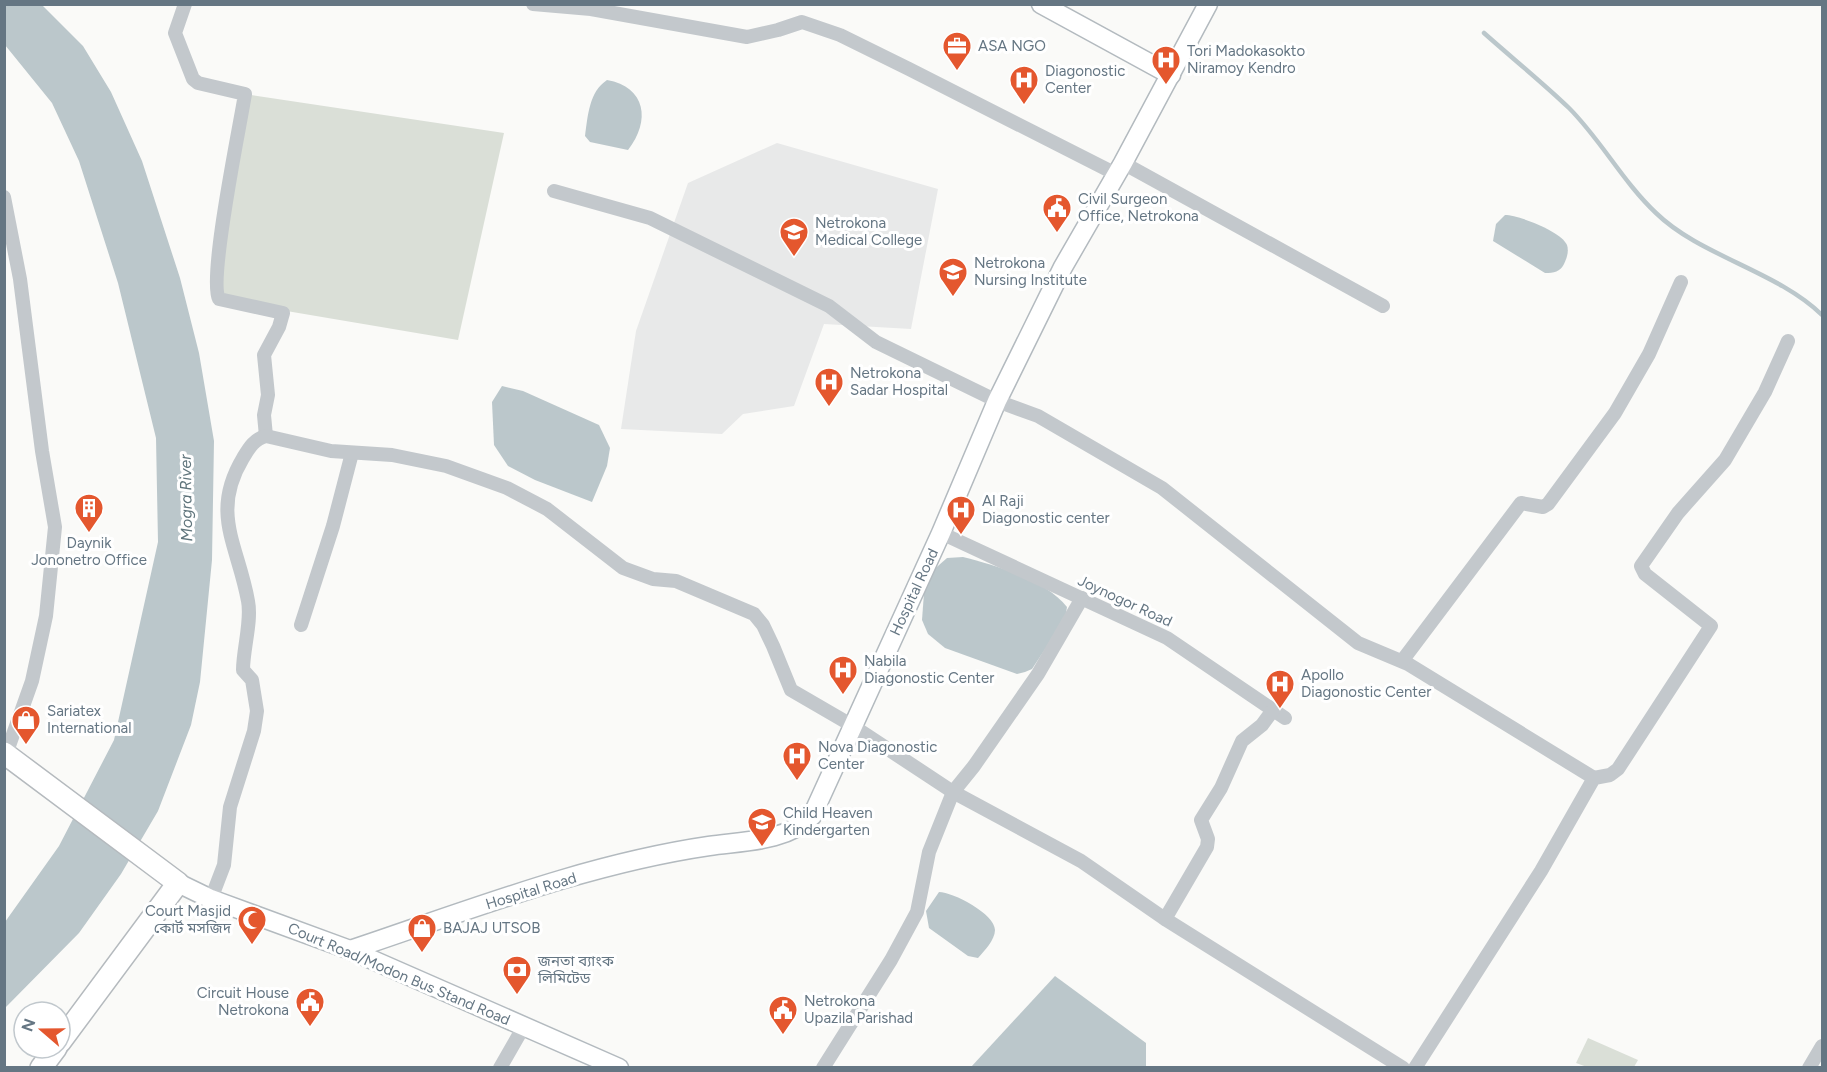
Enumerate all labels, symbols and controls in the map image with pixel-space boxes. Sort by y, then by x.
office icon: ASA NGO [941,30,973,72]
place label: ASA NGO [978,37,1046,55]
place label: Tori Madokasokto Niramoy Kendro [1187,42,1306,77]
hospital icon: Tori Madokasokto Niramoy Kendro [1150,44,1182,86]
place label: Diagonostic Center [1045,62,1125,97]
hospital icon: Diagonostic Center [1008,64,1040,106]
place label: Civil Surgeon Office, Netrokona [1078,190,1199,225]
public building icon: Civil Surgeon Office, Netrokona [1041,192,1073,234]
place label: Netrokona Medical College [815,214,922,249]
school or university icon: Netrokona Medical College [778,216,810,258]
place label: Netrokona Nursing Institute [974,254,1087,289]
school or university icon: Netrokona Nursing Institute [937,256,969,298]
place label: Netrokona Sadar Hospital [850,364,948,399]
hospital icon: Netrokona Sadar Hospital [813,366,845,408]
water label: Mogra River [176,454,196,542]
building icon: Daynik Jononetro Office [73,492,105,534]
place label: Al Raji Diagonostic center [982,492,1110,527]
hospital icon: Al Raji Diagonostic center [945,494,977,536]
place label: Daynik Jononetro Office [31,534,147,569]
street label: Hospital Road [886,546,942,638]
street label: Joynogor Road [1075,571,1175,631]
place label: Nabila Diagonostic Center [864,652,994,687]
hospital icon: Nabila Diagonostic Center [827,654,859,696]
place label: Apollo Diagonostic Center [1301,666,1431,701]
hospital icon: Apollo Diagonostic Center [1264,668,1296,710]
place label: Sariatex International [47,702,132,737]
shop icon: Sariatex International [10,704,42,746]
place label: Nova Diagonostic Center [818,738,937,773]
hospital icon: Nova Diagonostic Center [781,740,813,782]
place label: Child Heaven Kindergarten [783,804,873,839]
school or university icon: Child Heaven Kindergarten [746,806,778,848]
street label: Hospital Road [483,869,579,913]
place label: Court Masjid কোর্ট মসজিদ [145,902,232,937]
mosque icon: Court Masjid কোর্ট মসজিদ [236,904,268,946]
shop icon: BAJAJ UTSOB [406,912,438,954]
street label: Court Road/Modon Bus Stand Road [285,919,513,1029]
place label: BAJAJ UTSOB [443,919,540,937]
place label: জনতা ব্যাংক লিমিটেড [537,952,615,987]
bank icon: জনতা ব্যাংক লিমিটেড [501,954,533,996]
place label: Circuit House Netrokona [197,984,289,1019]
public building icon: Circuit House Netrokona [294,986,326,1028]
place label: Netrokona Upazila Parishad [804,992,913,1027]
public building icon: Netrokona Upazila Parishad [767,994,799,1036]
north arrow [12,1000,72,1060]
text: N [17,1016,39,1034]

